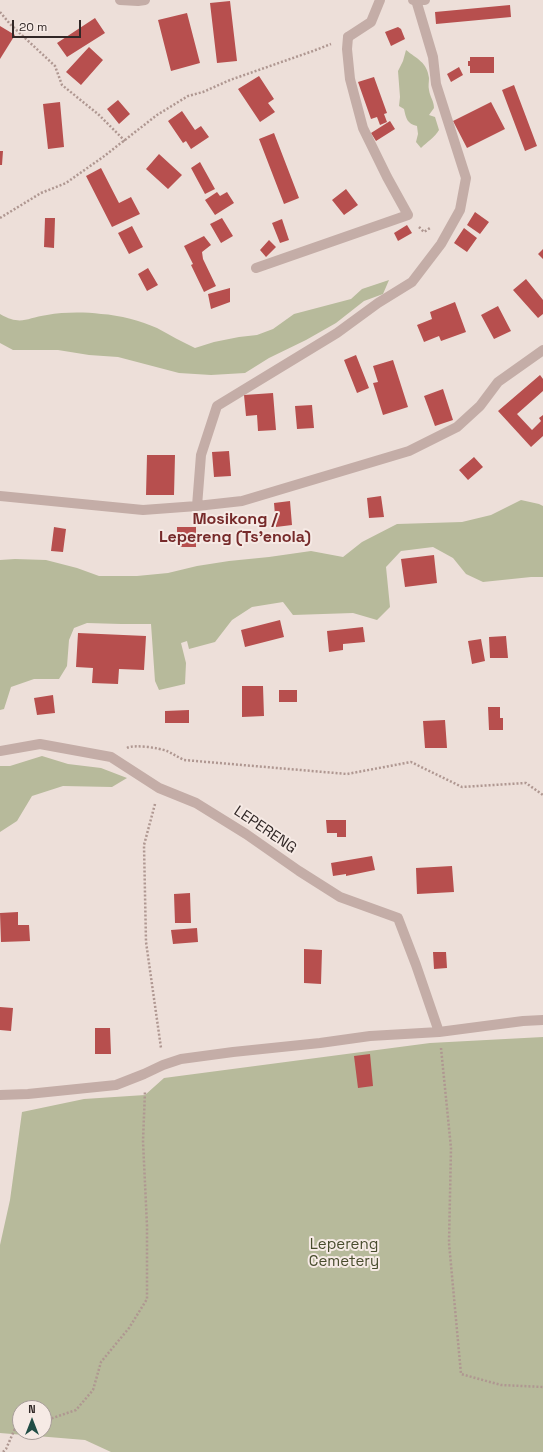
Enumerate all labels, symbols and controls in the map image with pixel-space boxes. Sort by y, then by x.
scale bar [14,12,83,38]
text: 20 m [19,19,47,35]
district label: Mosikong / Lepereng (Ts'enola) [159,510,311,548]
street label: LEPERENG [230,802,300,858]
park label: Lepereng Cemetery [309,1236,379,1271]
north arrow [12,1400,52,1440]
text: N [28,1402,36,1416]

